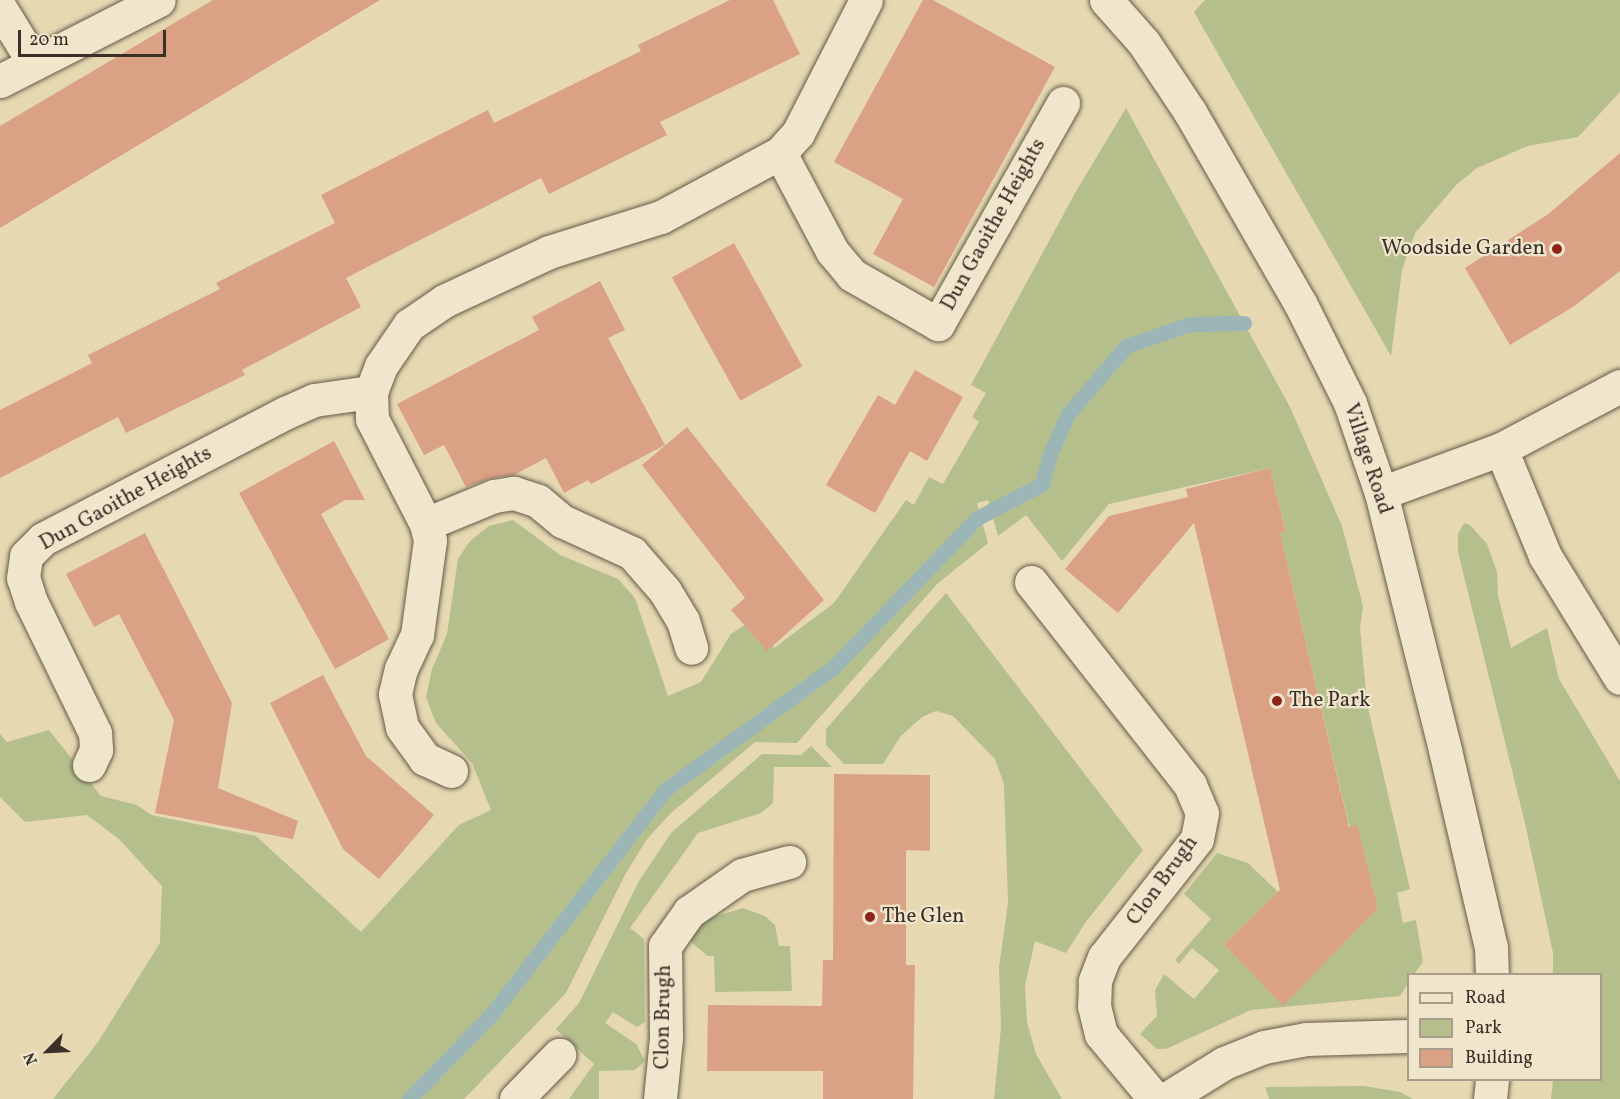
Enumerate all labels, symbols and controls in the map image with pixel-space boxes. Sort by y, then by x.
scale bar [21,18,170,56]
text: 20 m [29,28,69,53]
street label: Dun Gaoithe Heights [936,135,1052,315]
place label: Woodside Garden [1381,236,1545,262]
marker: Woodside Garden [1550,242,1564,256]
street label: Village Road [1337,400,1397,518]
street label: Dun Gaoithe Heights [36,441,216,557]
place label: The Park [1289,688,1370,714]
marker: The Park [1270,694,1284,708]
street label: Clon Brugh [1122,831,1204,931]
place label: The Glen [882,904,965,930]
marker: The Glen [863,910,877,924]
street label: Clon Brugh [650,964,678,1070]
legend [1407,973,1602,1081]
text: Road [1465,986,1506,1011]
text: Park [1465,1016,1502,1041]
north arrow [18,1021,78,1081]
text: Building [1465,1046,1533,1071]
text: N [19,1049,44,1068]

